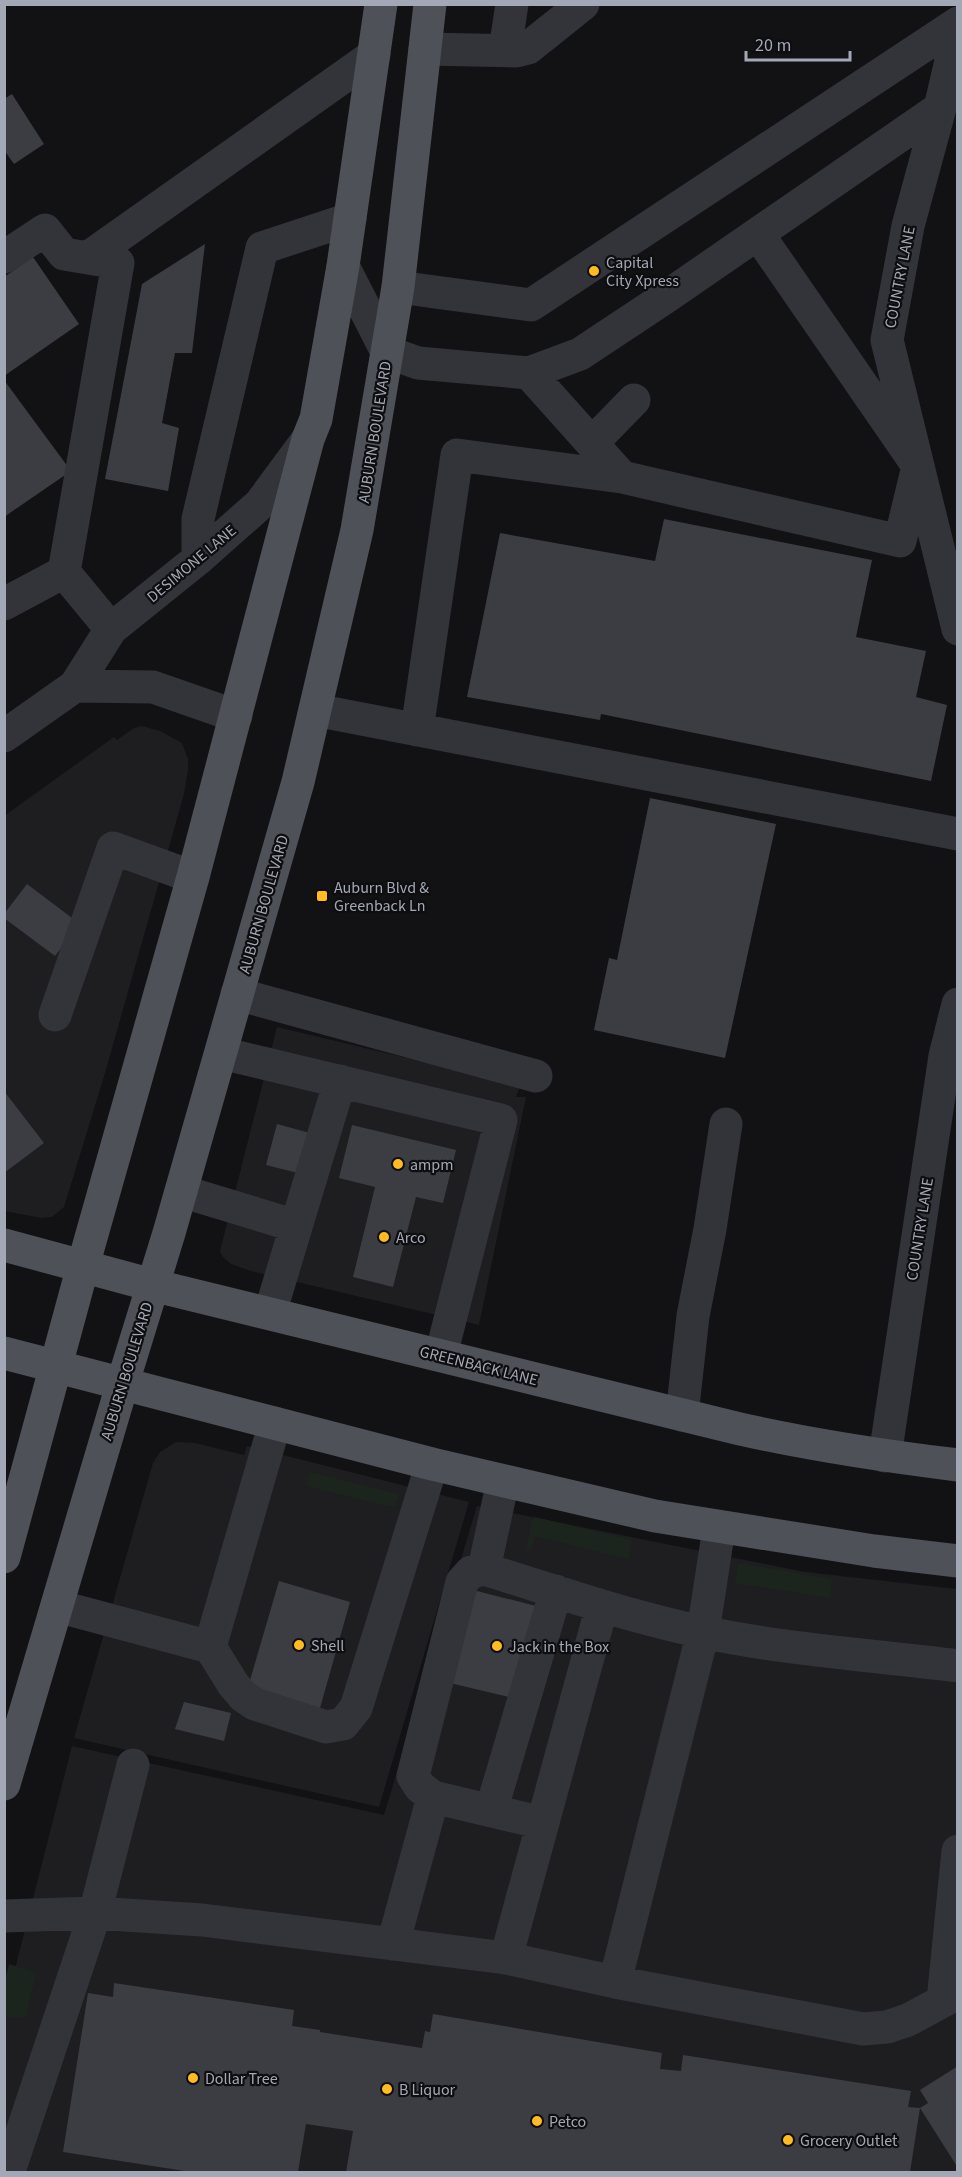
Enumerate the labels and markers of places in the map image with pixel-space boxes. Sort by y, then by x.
place label: Capital City Xpress [606,252,679,292]
marker: Capital City Xpress [587,264,601,278]
place label: Auburn Blvd & Greenback Ln [334,877,429,917]
marker: Auburn Blvd & Greenback Ln [315,889,329,903]
place label: ampm [410,1154,453,1176]
marker: ampm [391,1157,405,1171]
place label: Arco [396,1227,426,1249]
marker: Arco [377,1230,391,1244]
place label: Shell [311,1635,344,1657]
place label: Jack in the Box [509,1636,609,1658]
marker: Shell [292,1638,306,1652]
marker: Jack in the Box [490,1639,504,1653]
place label: Dollar Tree [205,2068,278,2090]
marker: Dollar Tree [186,2071,200,2085]
place label: B Liquor [399,2079,456,2101]
marker: B Liquor [380,2082,394,2096]
place label: Petco [549,2111,586,2133]
marker: Petco [530,2114,544,2128]
place label: Grocery Outlet [800,2130,898,2152]
marker: Grocery Outlet [781,2133,795,2147]

